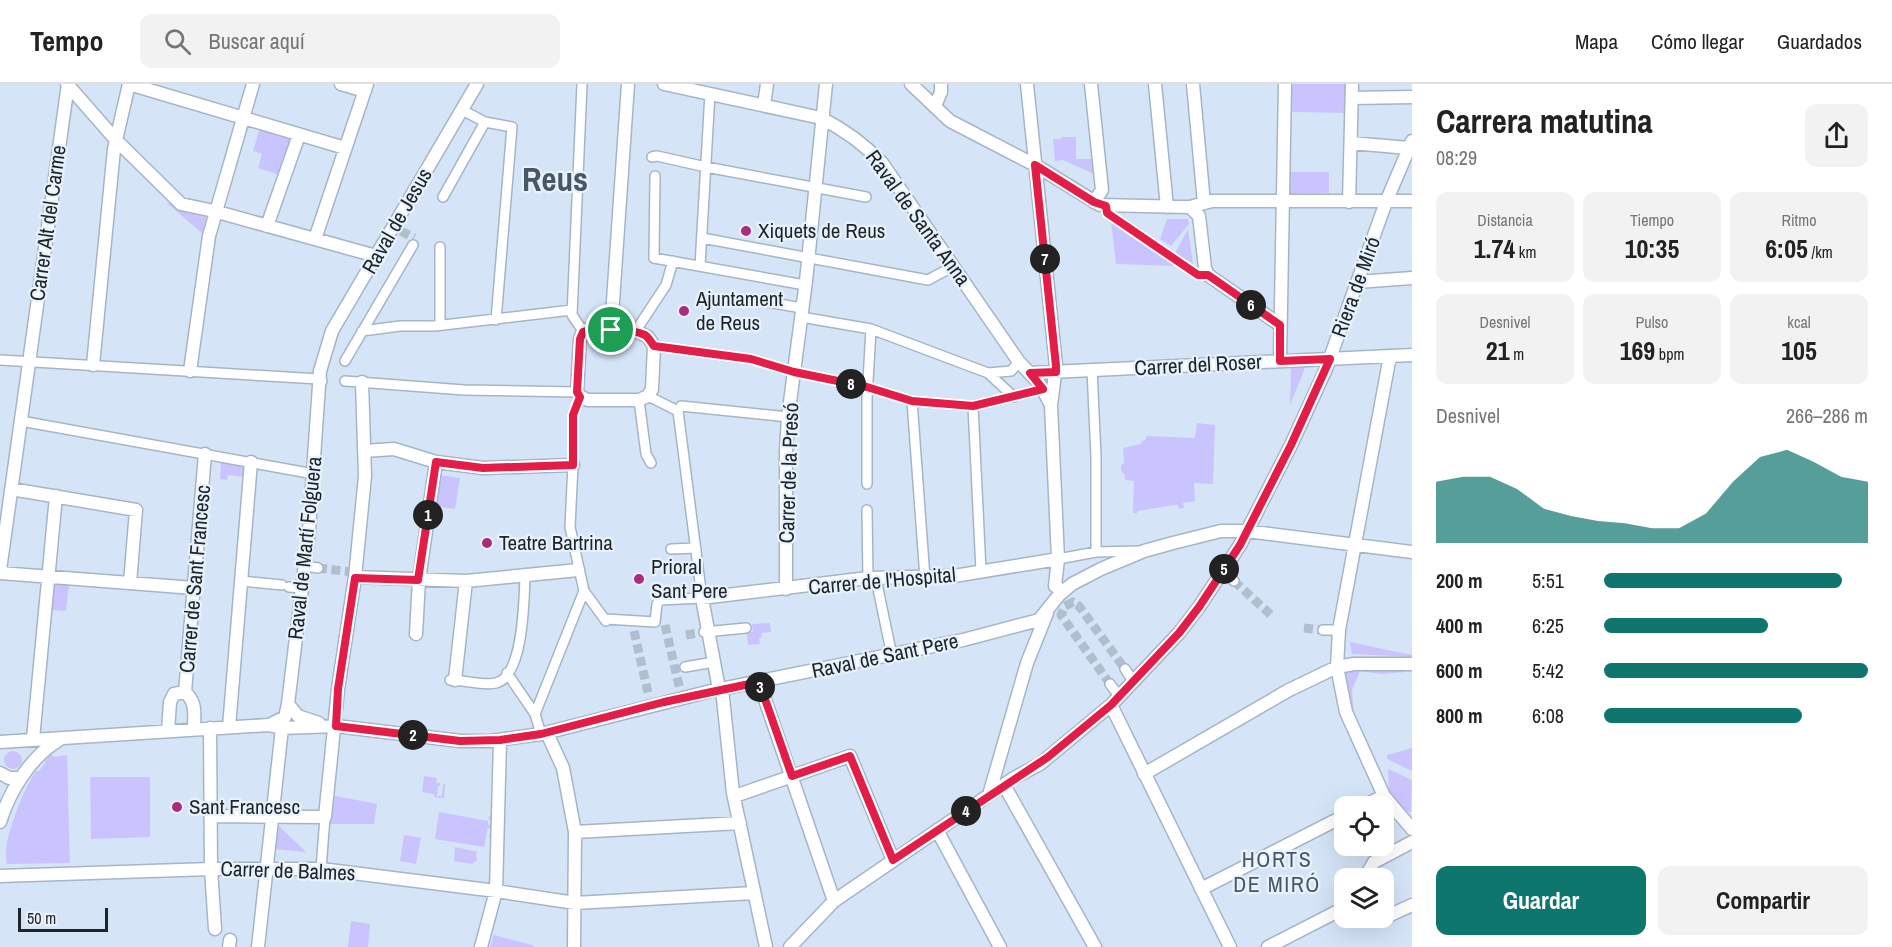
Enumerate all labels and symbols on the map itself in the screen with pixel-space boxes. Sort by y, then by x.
street label: Carrer Alt del Carme [22,143,73,303]
street label: Raval de Santa Anna [859,144,978,292]
district label: Reus [522,157,588,201]
street label: Raval de Jesus [355,163,439,279]
place label: Xiquets de Reus [758,216,885,245]
marker: Xiquets de Reus [739,224,753,238]
street label: Riera de Miró [1324,232,1387,341]
pin: 7 [1030,244,1060,274]
place label: Ajuntament de Reus [695,284,783,337]
pin: 6 [1236,290,1266,320]
pin [585,304,636,355]
marker: Ajuntament de Reus [677,304,691,318]
street label: Carrer del Roser [1134,347,1263,382]
pin: 8 [836,369,866,399]
street label: Carrer de la Presó [772,402,805,544]
street label: Raval de Martí Folguera [280,455,329,641]
street label: Carrer de Sant Francesc [172,484,217,674]
pin: 1 [413,500,443,530]
place label: Teatre Bartrina [499,528,613,557]
marker: Teatre Bartrina [480,536,494,550]
place label: Prioral Sant Pere [651,552,728,605]
pin: 5 [1209,554,1239,584]
street label: Carrer de l'Hospital [807,560,957,601]
marker: Prioral Sant Pere [632,572,646,586]
street label: Raval de Sant Pere [809,626,961,685]
pin: 3 [745,672,775,702]
pin: 2 [398,720,428,750]
place label: Sant Francesc [189,792,300,821]
pin: 4 [951,796,981,826]
marker: Sant Francesc [170,800,184,814]
district label: HORTS DE MIRÓ [1233,844,1321,899]
street label: Carrer de Balmes [220,854,356,887]
scale bar [18,905,108,932]

